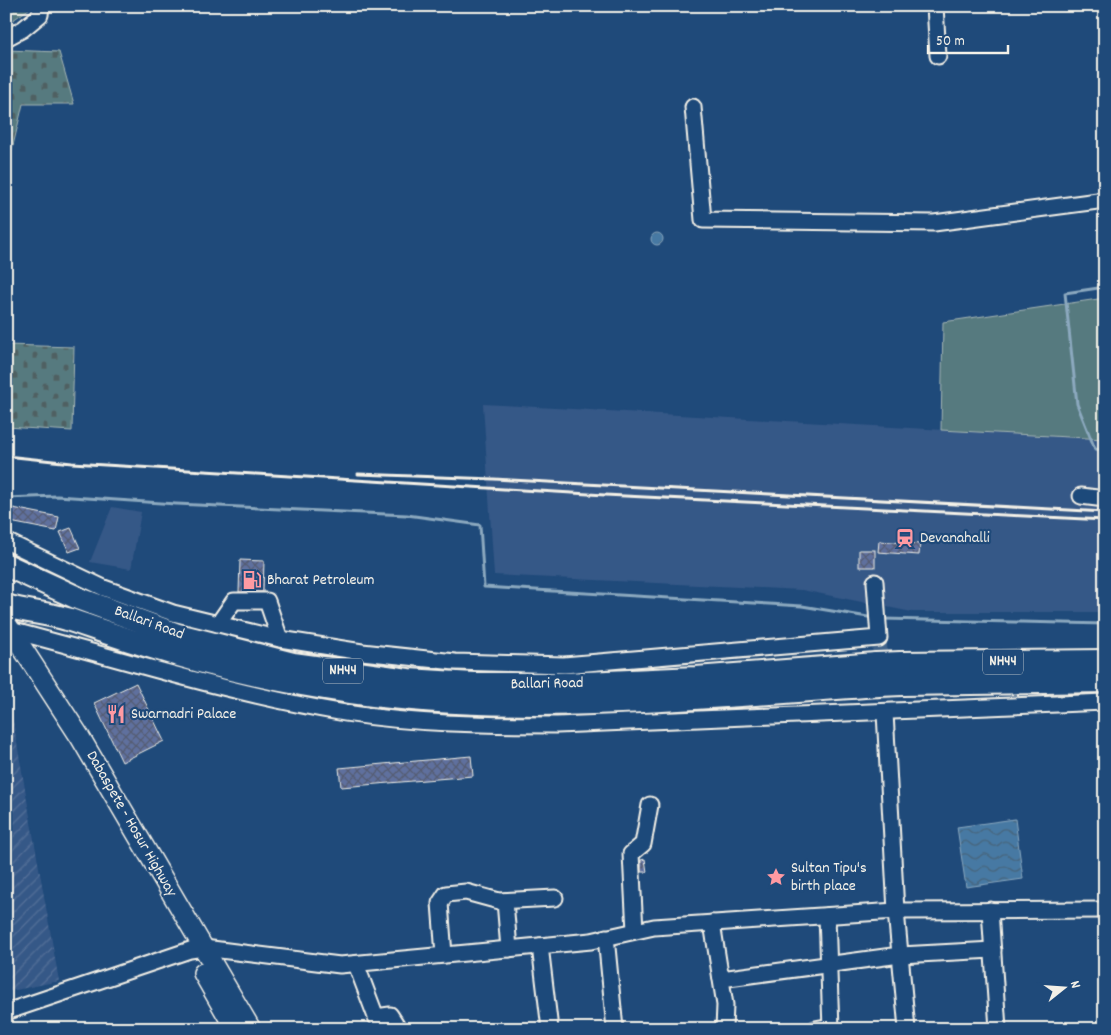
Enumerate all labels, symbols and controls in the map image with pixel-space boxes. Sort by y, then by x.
scale bar [928,22,1008,54]
text: 50 m [936,31,965,53]
station icon: Devanahalli [894,527,916,549]
place label: Devanahalli [920,527,990,550]
fuel station icon: Bharat Petroleum [241,569,263,591]
place label: Bharat Petroleum [267,569,374,592]
street label: Ballari Road [111,600,187,646]
road number: NH44 [983,650,1023,674]
road number: NH44 [323,658,363,684]
street label: Ballari Road [510,672,584,696]
restaurant icon: Swarnadri Palace [105,703,127,725]
place label: Swarnadri Palace [131,703,236,726]
street label: Dabaspete - Hosur Highway [80,747,183,902]
place label: Sultan Tipu's birth place [791,857,867,898]
place icon: Sultan Tipu's birth place [765,866,787,888]
north arrow [1038,962,1088,1012]
text: N [1064,979,1085,991]

